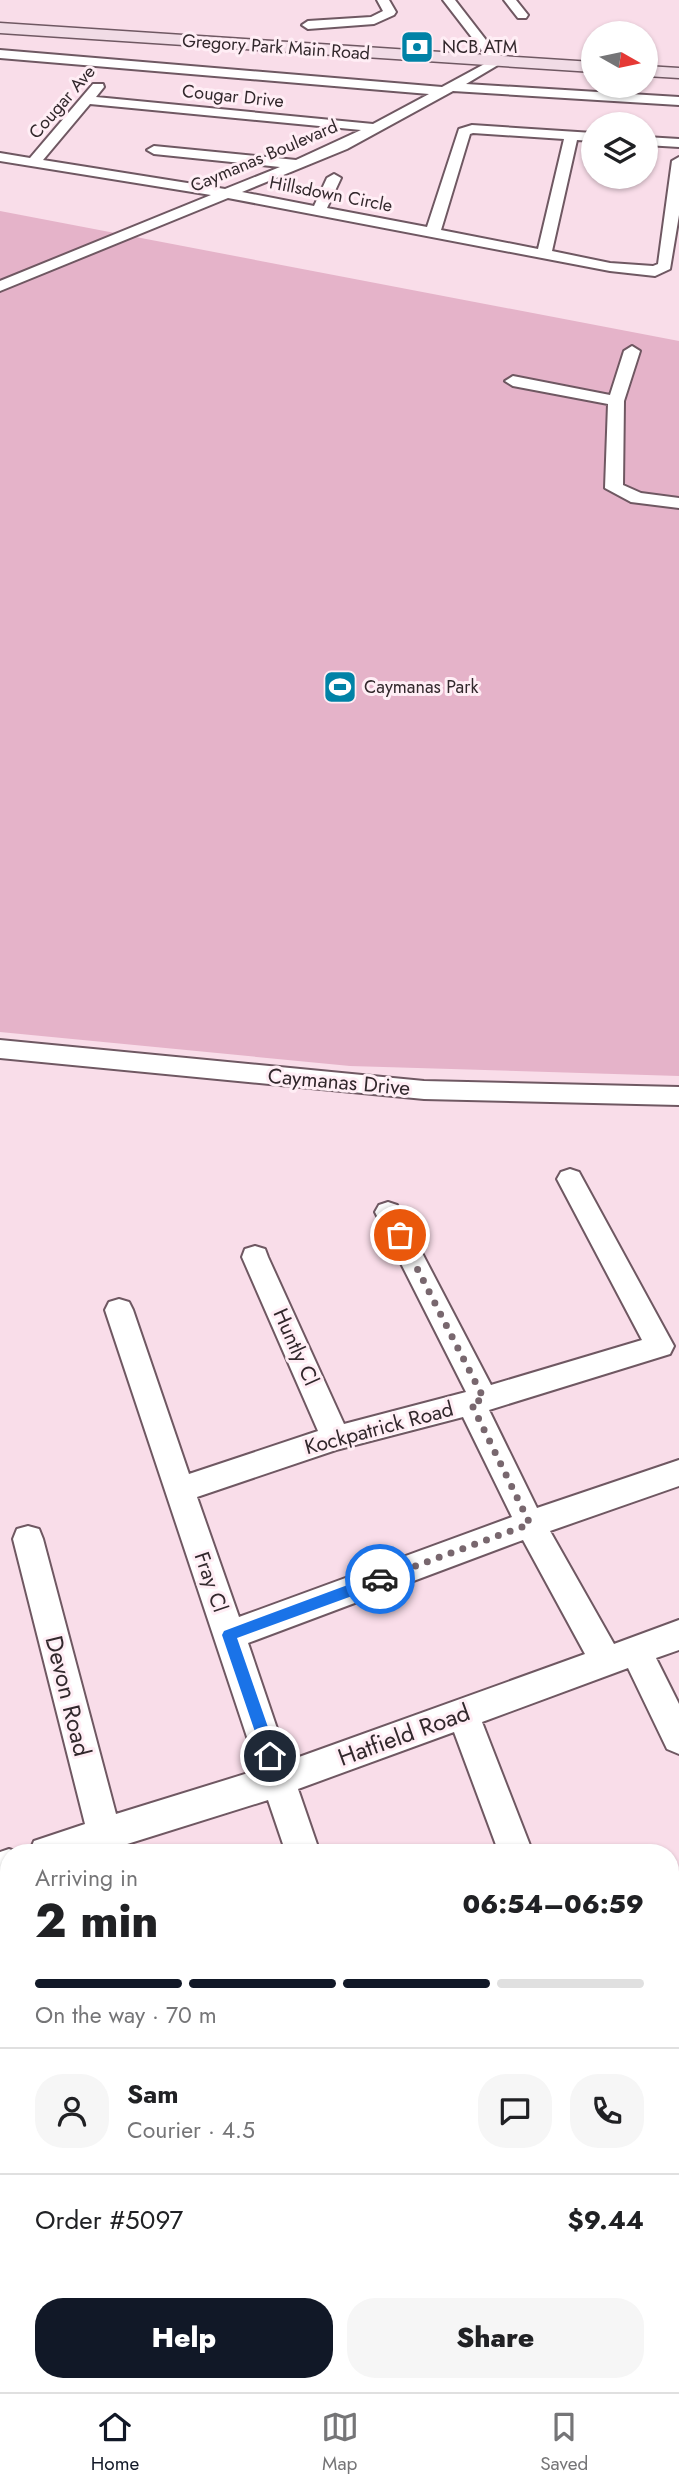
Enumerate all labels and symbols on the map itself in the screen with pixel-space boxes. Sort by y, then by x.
north arrow [581,21,658,98]
street label: Gregory Park Main Road [181,27,371,67]
bank icon: NCB ATM [398,28,436,66]
place label: NCB ATM [442,34,517,60]
street label: Cougar Ave [23,60,101,144]
street label: Cougar Drive [181,78,285,114]
street label: Caymanas Boulevard [186,113,342,199]
street label: Hillsdown Circle [267,169,395,219]
sports icon: Caymanas Park [321,668,359,706]
place label: Caymanas Park [364,674,478,700]
street label: Caymanas Drive [267,1061,412,1103]
pin [370,1205,430,1265]
street label: Huntly Cl [266,1304,326,1390]
street label: Kockpatrick Road [301,1394,457,1462]
courier [345,1544,415,1614]
street label: Fray Cl [187,1548,235,1616]
street label: Devon Road [37,1632,100,1760]
street label: Hatfield Road [333,1694,475,1775]
pin [240,1726,300,1786]

